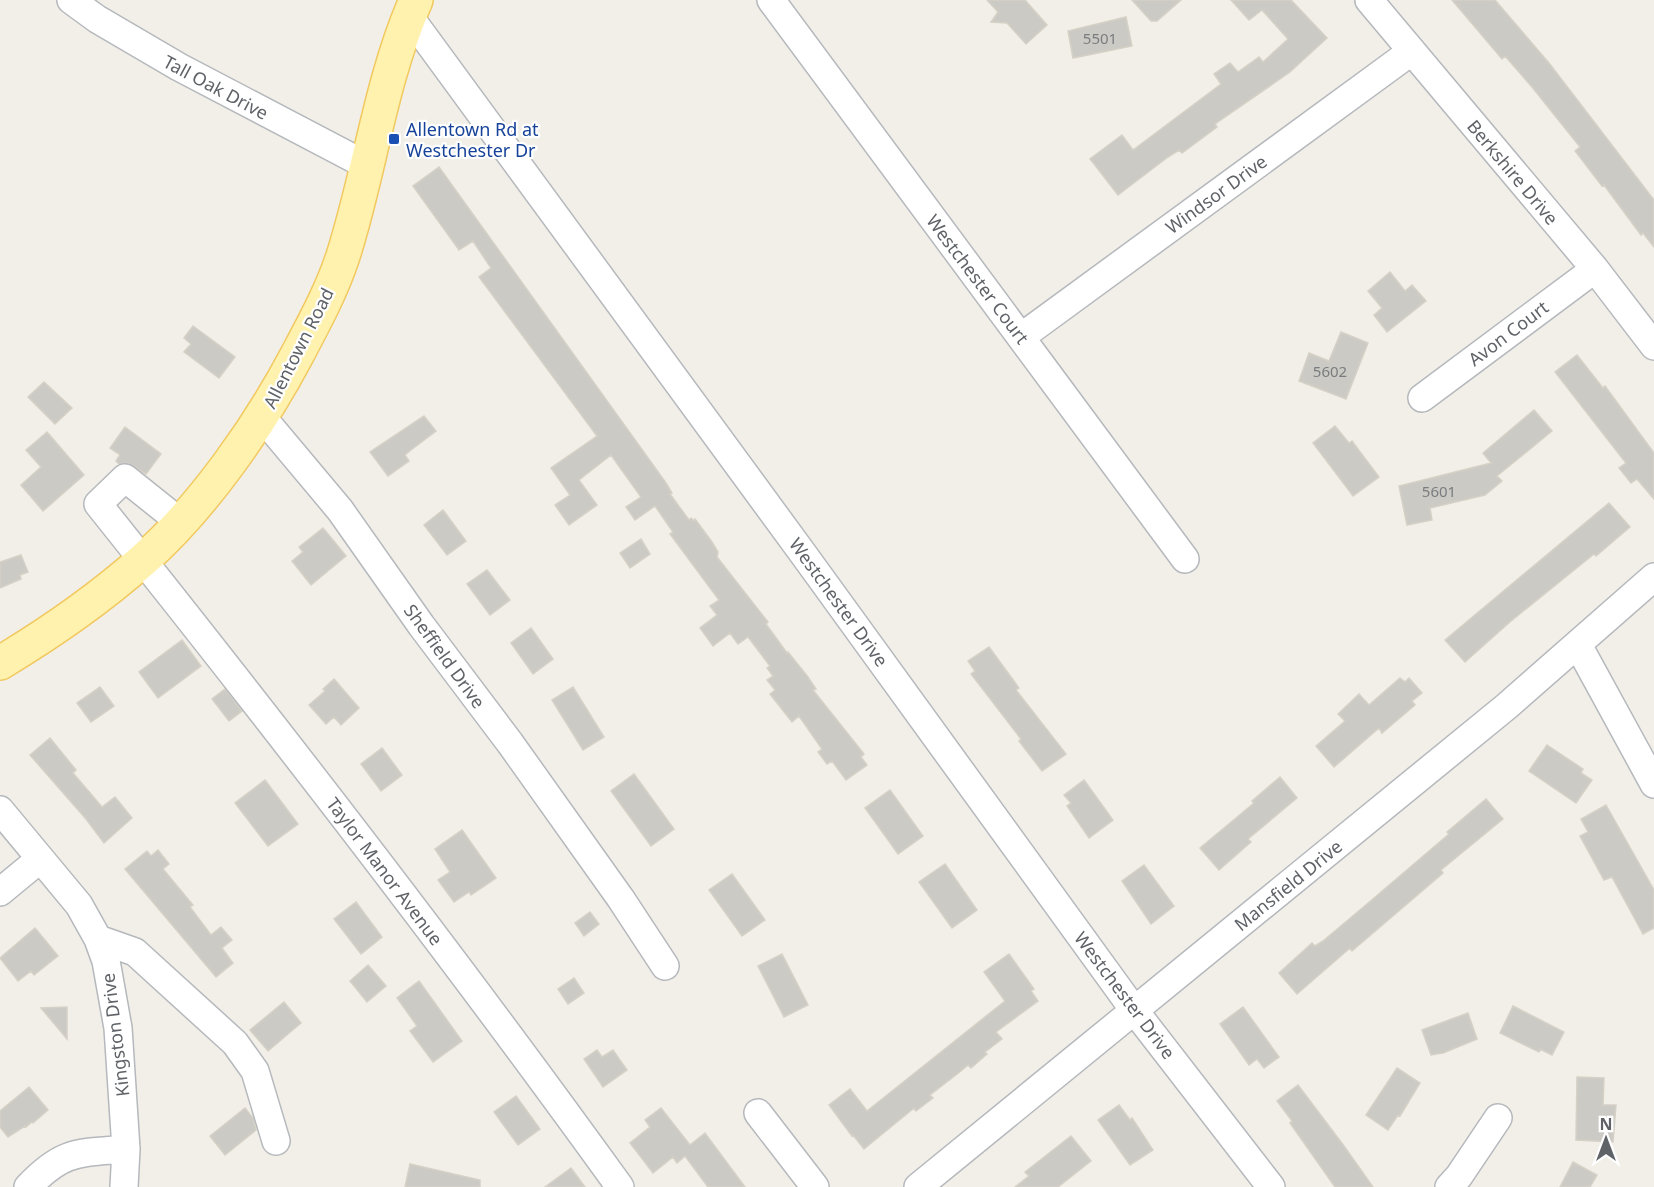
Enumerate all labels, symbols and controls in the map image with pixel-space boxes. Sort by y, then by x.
house number: 5501 [1083,28,1117,48]
street label: Tall Oak Drive [159,49,273,125]
street label: Berkshire Drive [1462,115,1564,229]
place label: Allentown Rd at Westchester Dr [406,117,539,162]
marker: Allentown Rd at Westchester Dr [387,132,401,146]
street label: Windsor Drive [1161,149,1271,239]
street label: Westchester Court [921,209,1035,349]
street label: Allentown Road [257,284,339,412]
street label: Avon Court [1463,295,1553,371]
house number: 5602 [1313,361,1347,381]
house number: 5601 [1422,481,1456,501]
street label: Westchester Drive [784,533,894,671]
street label: Sheffield Drive [399,599,491,713]
street label: Taylor Manor Avenue [321,792,449,950]
street label: Mansfield Drive [1229,834,1347,936]
street label: Westchester Drive [1069,926,1181,1064]
street label: Kingston Drive [96,972,134,1098]
north arrow [1576,1109,1636,1169]
text: N [1599,1113,1613,1135]

